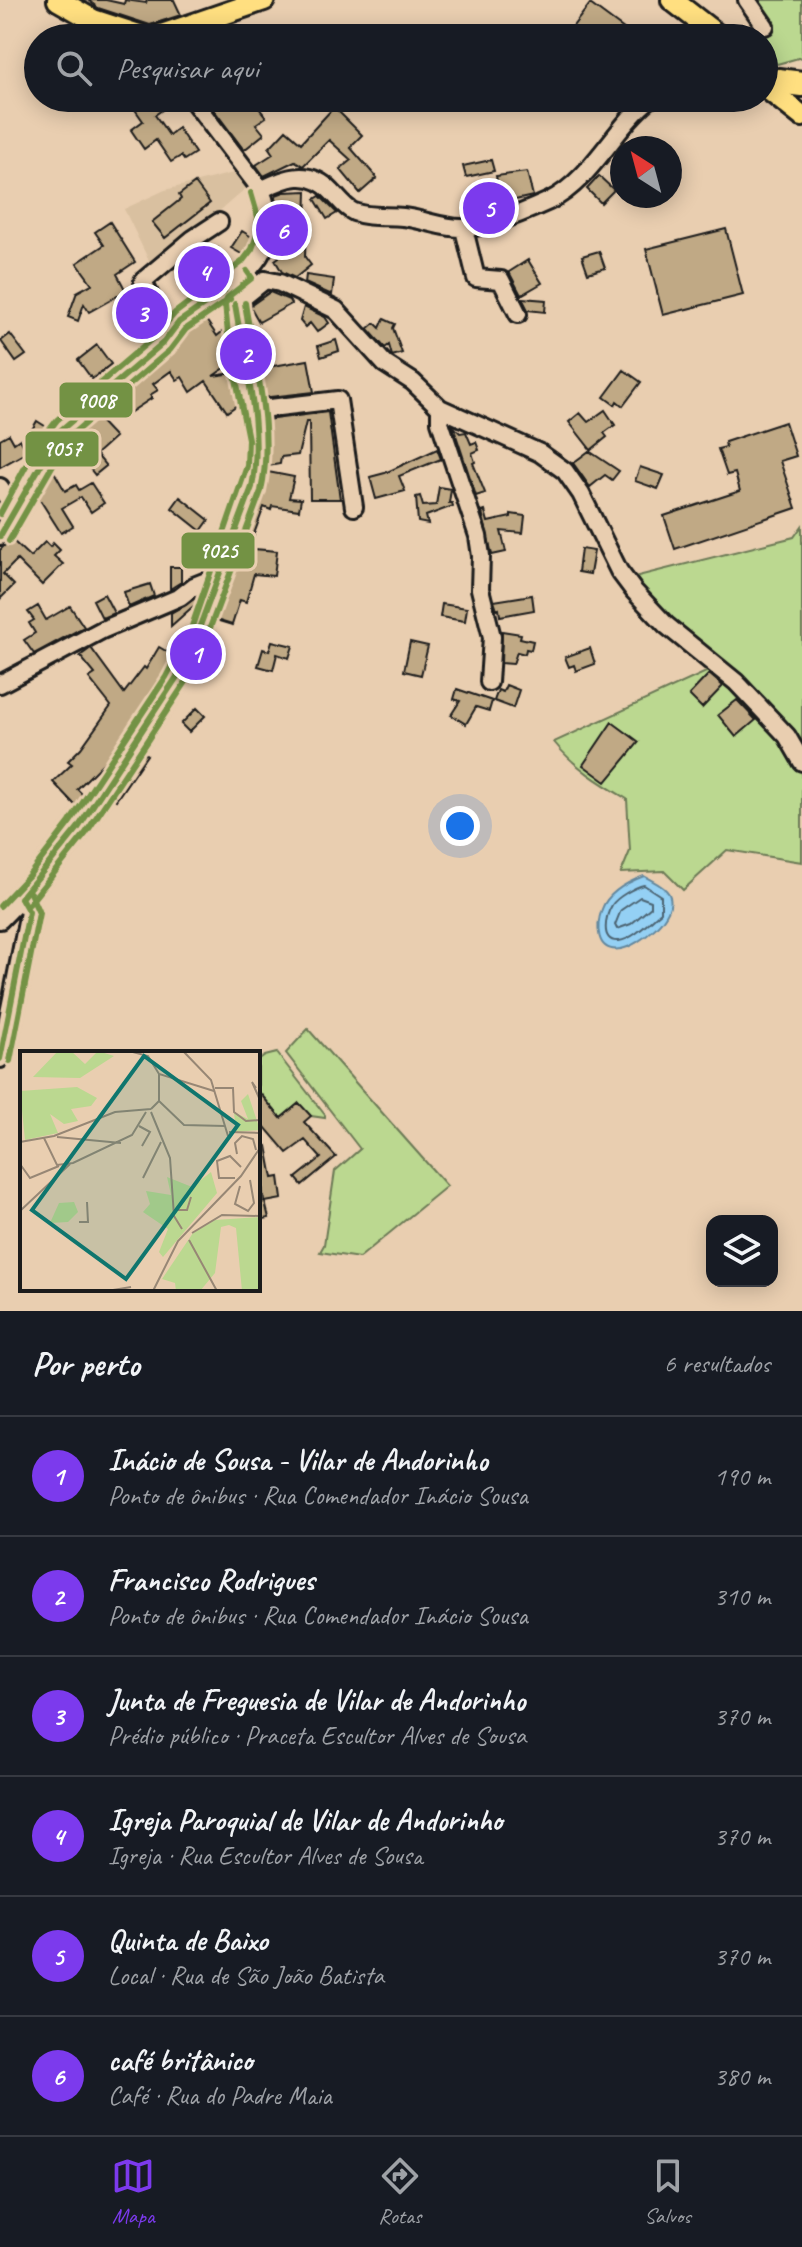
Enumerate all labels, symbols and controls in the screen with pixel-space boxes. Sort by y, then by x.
search box [24,24,778,112]
icon: search [52,46,96,90]
text: Pesquisar aqui [116,49,259,87]
north arrow [610,136,682,208]
pin: 5 [463,178,515,238]
pin: 6 [256,200,308,260]
pin: 4 [178,242,230,302]
pin: 3 [116,283,168,343]
pin: 2 [220,324,272,384]
line badge: 9008 [58,381,134,419]
text: 9008 [76,387,119,415]
line badge: 9057 [24,430,100,468]
text: 9057 [43,435,84,463]
line badge: 9025 [180,531,256,570]
text: 9025 [199,537,240,565]
pin: 1 [170,624,222,684]
your location [440,806,480,846]
inset map [20,1051,260,1291]
map controls [706,1215,778,1287]
button: layers [706,1215,778,1287]
text: Por perto [32,1342,140,1385]
text: 6 resultados [664,1347,770,1380]
text: Inácio de Sousa - Vilar de Andorinho [108,1441,488,1479]
text: 1 [52,1460,64,1493]
text: 190 m [714,1460,770,1493]
text: Ponto de ônibus · Rua Comendador Inácio Sousa [108,1479,528,1512]
text: Francisco Rodrigues [108,1561,314,1599]
text: 2 [52,1580,64,1613]
text: 310 m [714,1580,770,1613]
text: Ponto de ônibus · Rua Comendador Inácio Sousa [108,1599,528,1632]
text: Junta de Freguesia de Vilar de Andorinho [108,1681,525,1719]
text: 3 [52,1700,64,1733]
text: 370 m [714,1700,770,1733]
text: Prédio público · Praceta Escultor Alves de Sousa [108,1719,526,1752]
text: Igreja Paroquial de Vilar de Andorinho [108,1801,502,1839]
text: 4 [52,1820,64,1853]
text: 370 m [714,1820,770,1853]
text: Igreja · Rua Escultor Alves de Sousa [108,1839,422,1872]
text: Quinta de Baixo [108,1921,268,1959]
text: 5 [52,1940,64,1973]
text: 370 m [714,1940,770,1973]
text: Local · Rua de São João Batista [108,1959,384,1992]
text: café britânico [108,2041,253,2079]
text: 6 [52,2060,64,2093]
text: 380 m [714,2060,770,2093]
text: Café · Rua do Padre Maia [108,2079,332,2112]
tab: Mapa [111,2154,155,2230]
tab: Rotas [378,2154,422,2230]
tab: Salvos [644,2154,691,2230]

